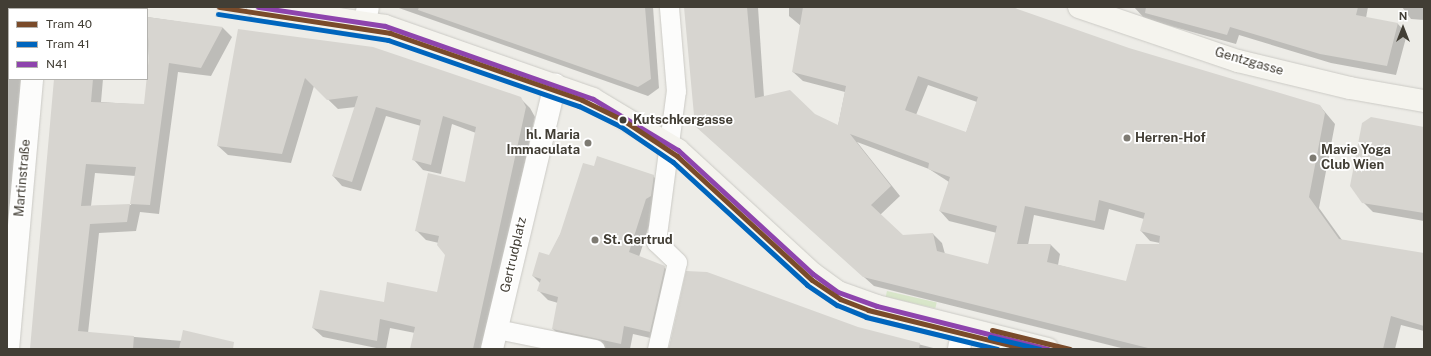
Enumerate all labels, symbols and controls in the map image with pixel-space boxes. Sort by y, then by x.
legend [8,8,148,80]
north arrow [1383,8,1423,48]
text: N [1399,10,1407,22]
text: Tram 40 [46,17,92,31]
text: Tram 41 [46,37,90,51]
street label: Gentzgasse [1213,45,1285,79]
text: N41 [46,57,67,71]
place label: Kutschkergasse [633,112,733,128]
marker: Kutschkergasse [616,113,630,127]
place label: hl. Maria Immaculata [506,128,580,159]
place label: Herren-Hof [1135,130,1206,146]
marker: Herren-Hof [1122,133,1132,143]
marker: hl. Maria Immaculata [583,138,593,148]
street label: Martinstraße [12,139,34,217]
place label: Mavie Yoga Club Wien [1321,143,1391,174]
marker: Mavie Yoga Club Wien [1308,153,1318,163]
street label: Gertrudplatz [498,216,530,294]
place label: St. Gertrud [603,232,673,248]
marker: St. Gertrud [590,235,600,245]

